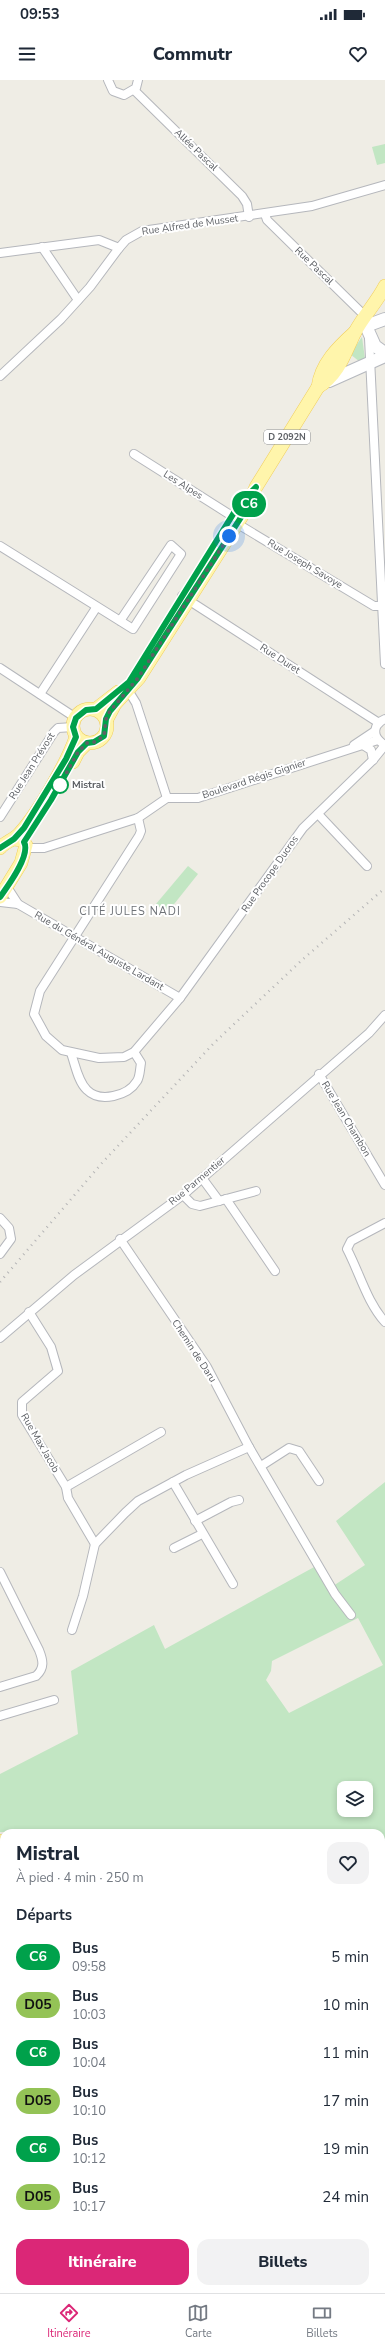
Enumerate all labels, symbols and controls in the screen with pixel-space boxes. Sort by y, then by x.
text: 09:53 [20,4,60,24]
text: Commutr [153,42,232,66]
icon: menu [16,43,38,65]
icon: heart [347,43,369,65]
street label: Allée Pascal [171,126,221,174]
street label: Rue Alfred de Musset [141,211,240,239]
street label: Rue Pascal [291,244,337,288]
road number: D 2092N [264,430,310,444]
street label: Les Alpes [161,467,206,503]
line badge: C6 [231,491,267,517]
text: C6 [240,494,258,513]
your location [219,526,239,546]
street label: Rue Joseph Savoye [265,536,345,592]
street label: Rue Duret [257,641,303,678]
street label: Rue Jean Prévost [6,730,58,802]
street label: Boulevard Régis Gignier [200,756,308,802]
marker: Mistral [51,776,69,794]
place label: Mistral [72,778,105,792]
street label: Rue Procope Ducros [238,833,302,915]
district label: CITÉ JULES NADI [79,903,181,919]
street label: Rue du Général Auguste Lardant [32,908,167,994]
street label: Rue Jean Chambon [318,1079,374,1159]
street label: Rue Parmentier [166,1153,228,1209]
street label: Chemin de Daru [168,1317,220,1385]
street label: Rue Max Jacob [17,1411,63,1475]
map controls [337,1781,373,1817]
button: layers [337,1781,373,1817]
text: Mistral [16,1841,79,1867]
button: heart [327,1842,369,1884]
text: À pied · 4 min · 250 m [16,1869,144,1887]
text: Départs [16,1905,72,1925]
text: Bus [72,1938,98,1958]
text: C6 [29,1947,47,1966]
text: 5 min [331,1947,369,1967]
text: 09:58 [72,1958,106,1976]
text: Bus [72,1986,98,2006]
text: D05 [24,1995,52,2014]
text: 10 min [322,1995,369,2015]
text: 10:03 [72,2006,106,2024]
text: Bus [72,2034,98,2054]
text: C6 [29,2043,47,2062]
text: 11 min [322,2043,369,2063]
text: 10:04 [72,2054,106,2072]
text: Bus [72,2082,98,2102]
text: D05 [24,2091,52,2110]
text: 17 min [322,2091,369,2111]
text: 10:10 [72,2102,106,2120]
text: Bus [72,2130,98,2150]
text: C6 [29,2139,47,2158]
text: 19 min [322,2139,369,2159]
text: 10:12 [72,2150,106,2168]
text: Bus [72,2178,98,2198]
text: D05 [24,2187,52,2206]
text: 24 min [322,2187,369,2207]
text: 10:17 [72,2198,106,2216]
button: Itinéraire [16,2239,189,2285]
button: Billets [197,2239,369,2285]
tab: Itinéraire [47,2302,91,2341]
tab: Carte [185,2302,212,2341]
tab: Billets [306,2302,338,2341]

